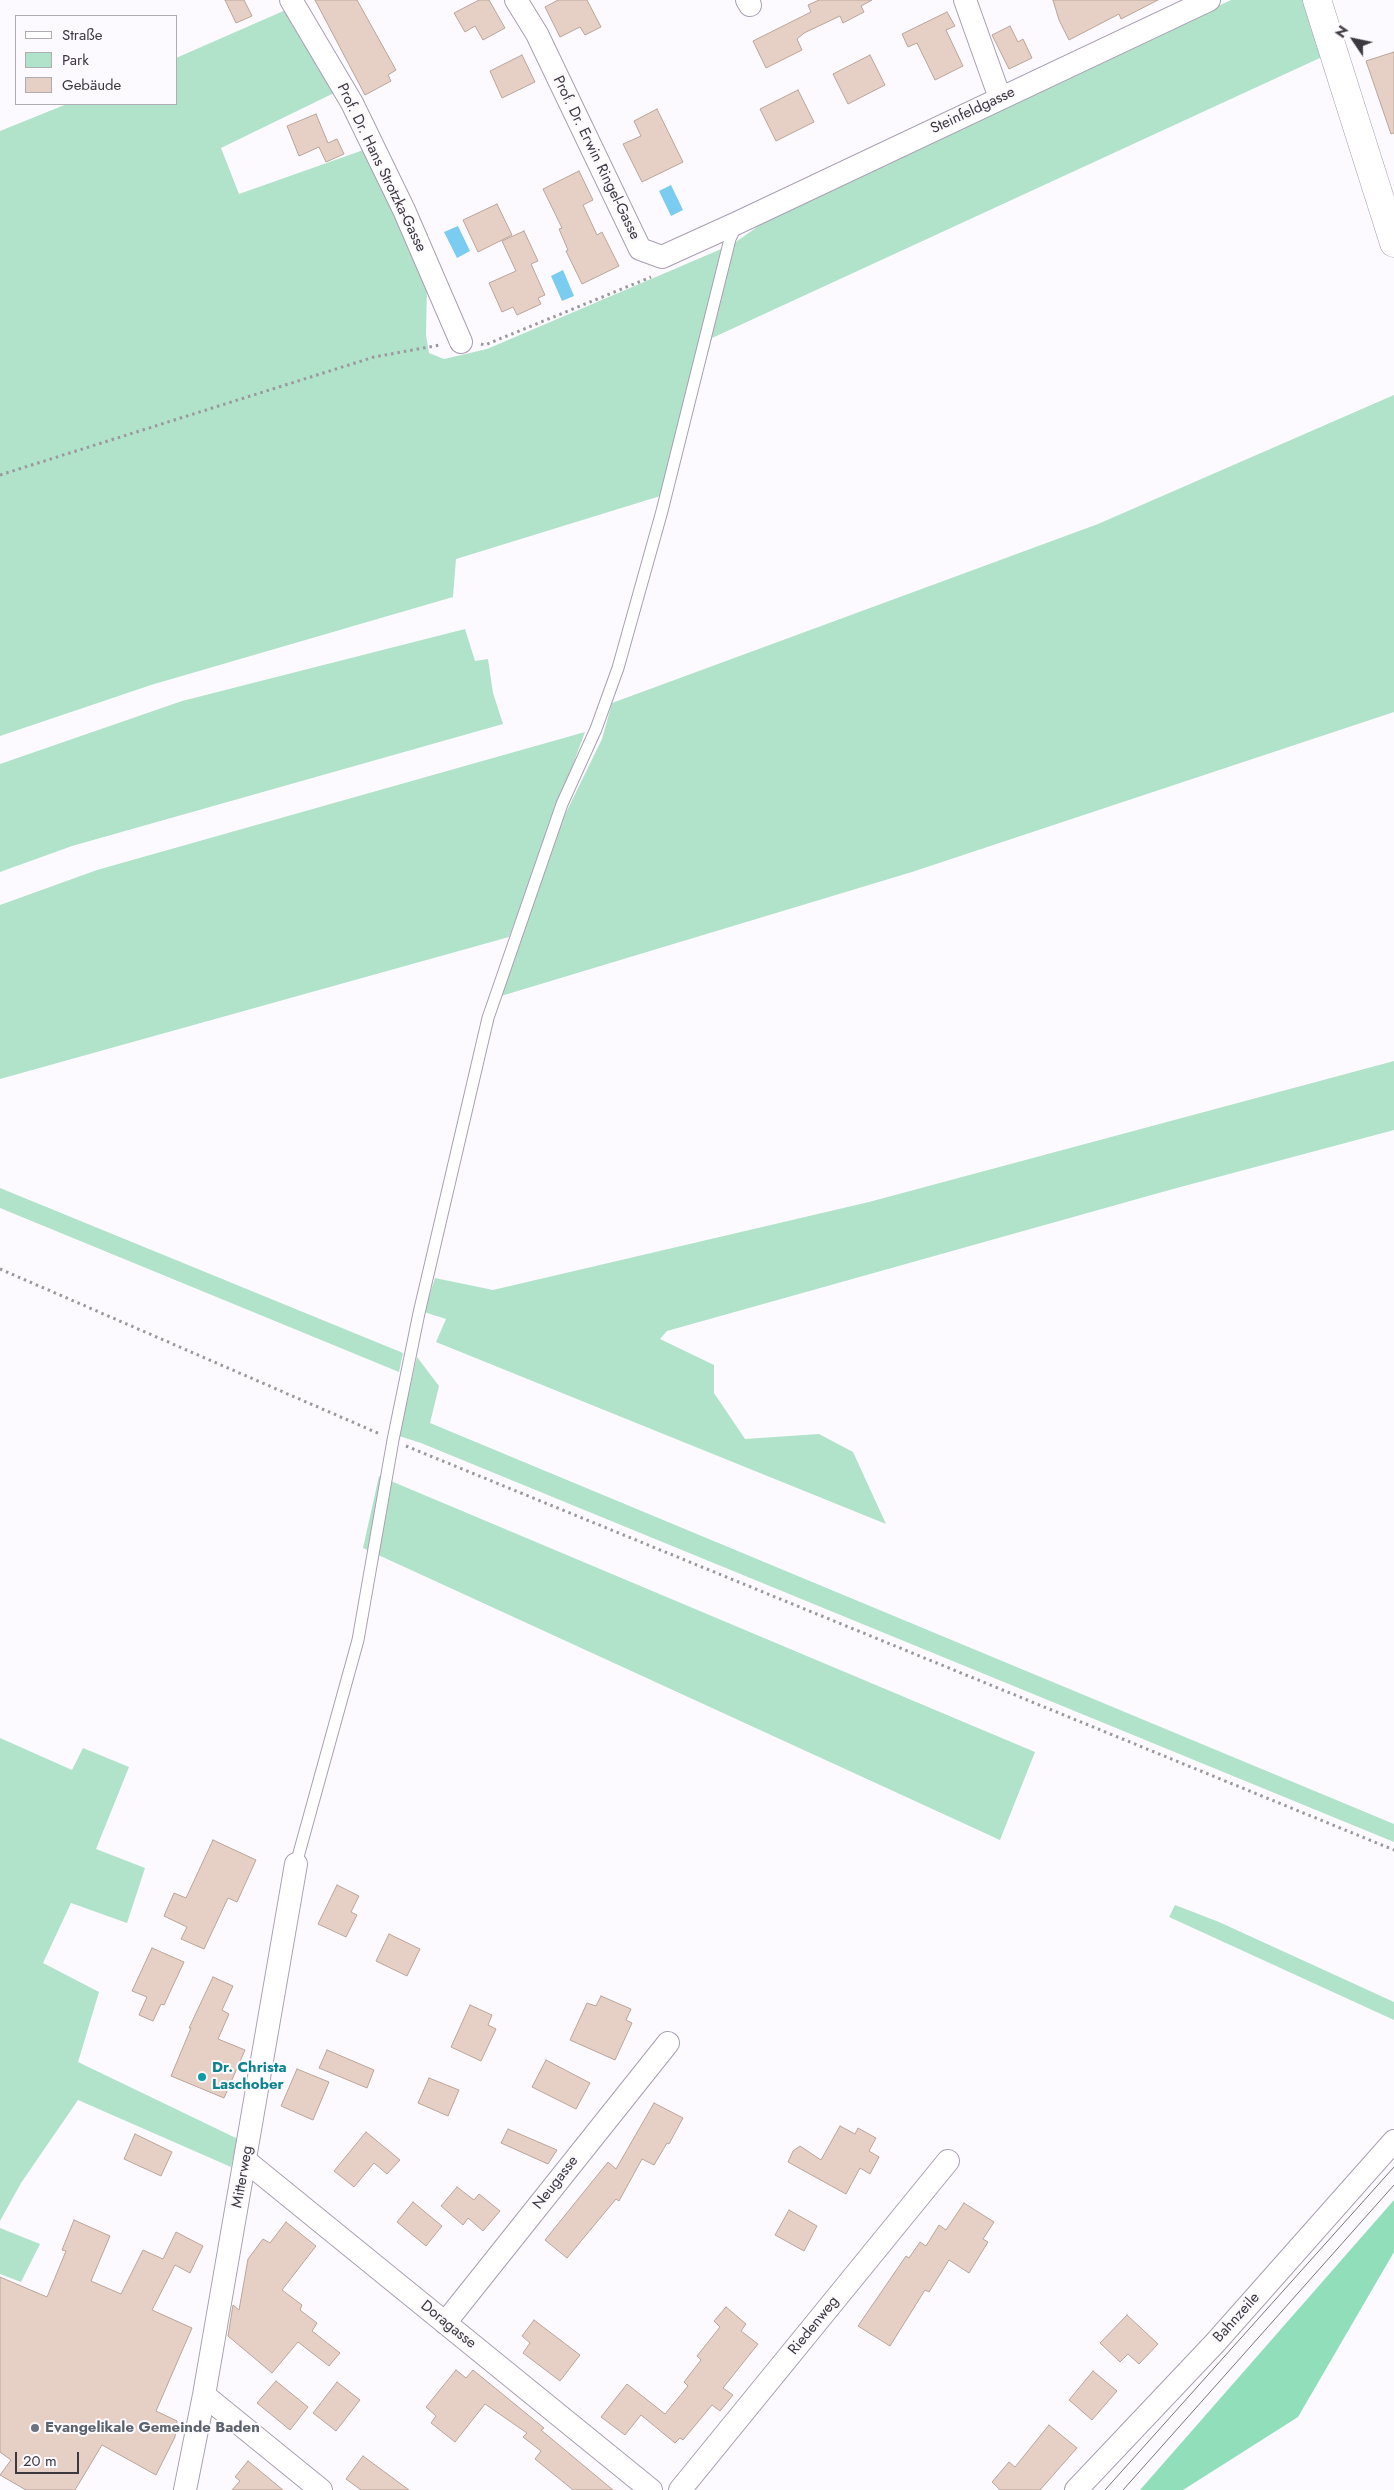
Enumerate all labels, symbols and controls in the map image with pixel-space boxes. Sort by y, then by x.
legend [15,15,178,105]
north arrow [1329,15,1379,65]
text: N [1330,21,1353,42]
text: Straße [62,24,102,46]
text: Park [62,49,89,71]
street label: Prof. Dr. Erwin Ringel-Gasse [549,73,643,243]
text: Gebäude [62,74,121,96]
street label: Prof. Dr. Hans Strotzka-Gasse [332,81,430,255]
street label: Steinfeldgasse [928,84,1018,138]
place label: Dr. Christa Laschober [212,2059,287,2094]
marker: Dr. Christa Laschober [196,2071,208,2083]
street label: Mitterweg [229,2145,257,2209]
street label: Neugasse [530,2153,582,2213]
street label: Bahnzeile [1210,2289,1264,2347]
street label: Riedenweg [785,2293,843,2359]
street label: Doragasse [417,2297,479,2353]
place label: Evangelikale Gemeinde Baden [45,2419,260,2437]
marker: Evangelikale Gemeinde Baden [29,2422,41,2434]
scale bar [18,2442,81,2474]
text: 20 m [23,2450,57,2472]

